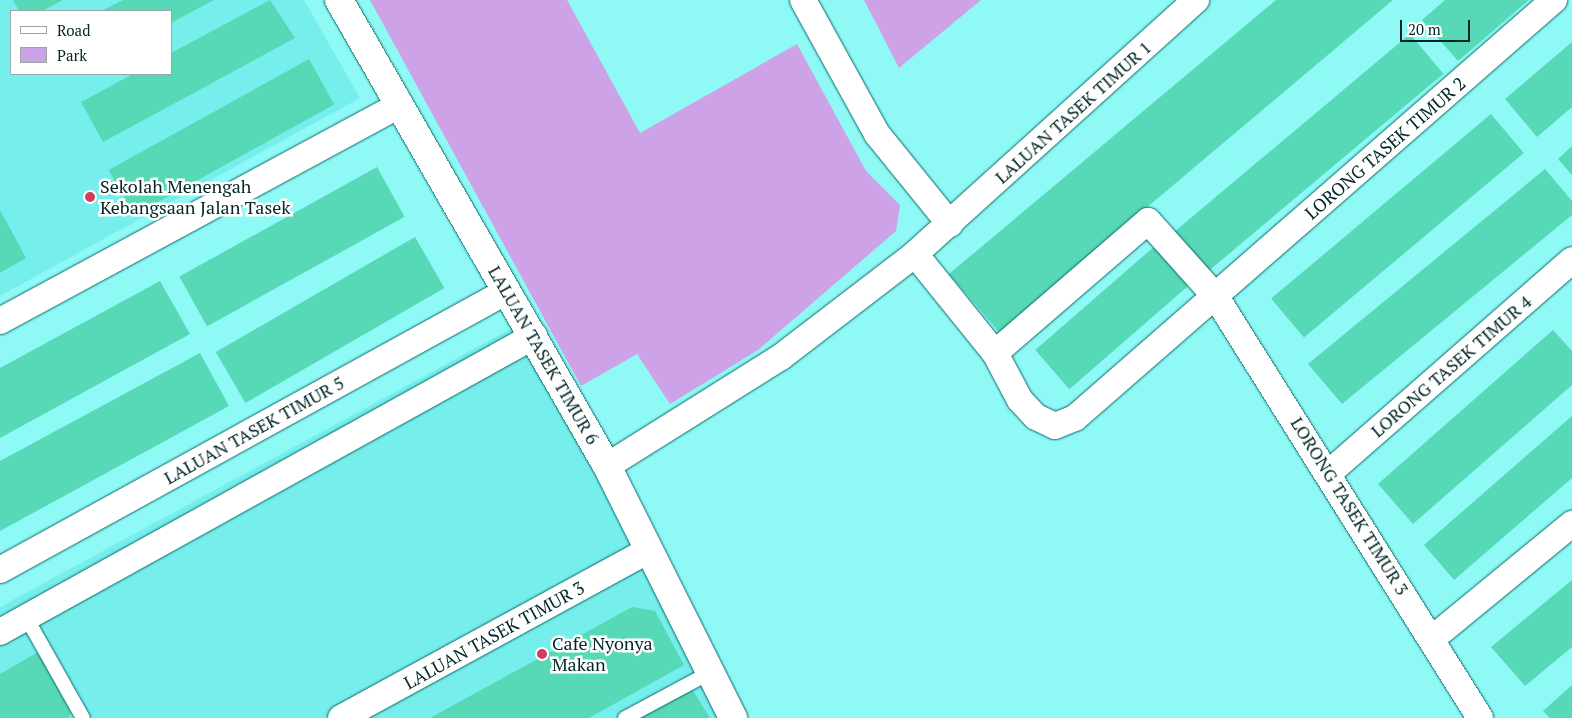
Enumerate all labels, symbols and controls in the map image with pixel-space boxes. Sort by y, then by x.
legend [10,10,172,75]
scale bar [1402,10,1472,42]
text: 20 m [1408,19,1441,39]
text: Road [57,20,90,40]
street label: LALUAN TASEK TIMUR 1 [990,36,1156,188]
text: Park [57,45,87,65]
street label: LORONG TASEK TIMUR 2 [1300,72,1470,224]
place label: Sekolah Menengah Kebangsaan Jalan Tasek [100,176,291,218]
marker: Sekolah Menengah Kebangsaan Jalan Tasek [84,191,96,203]
street label: LALUAN TASEK TIMUR 6 [484,262,604,448]
street label: LORONG TASEK TIMUR 4 [1366,290,1536,442]
street label: LALUAN TASEK TIMUR 5 [160,371,348,489]
street label: LORONG TASEK TIMUR 3 [1286,413,1414,599]
street label: LALUAN TASEK TIMUR 3 [400,576,588,694]
place label: Cafe Nyonya Makan [552,633,653,676]
marker: Cafe Nyonya Makan [536,648,548,660]

